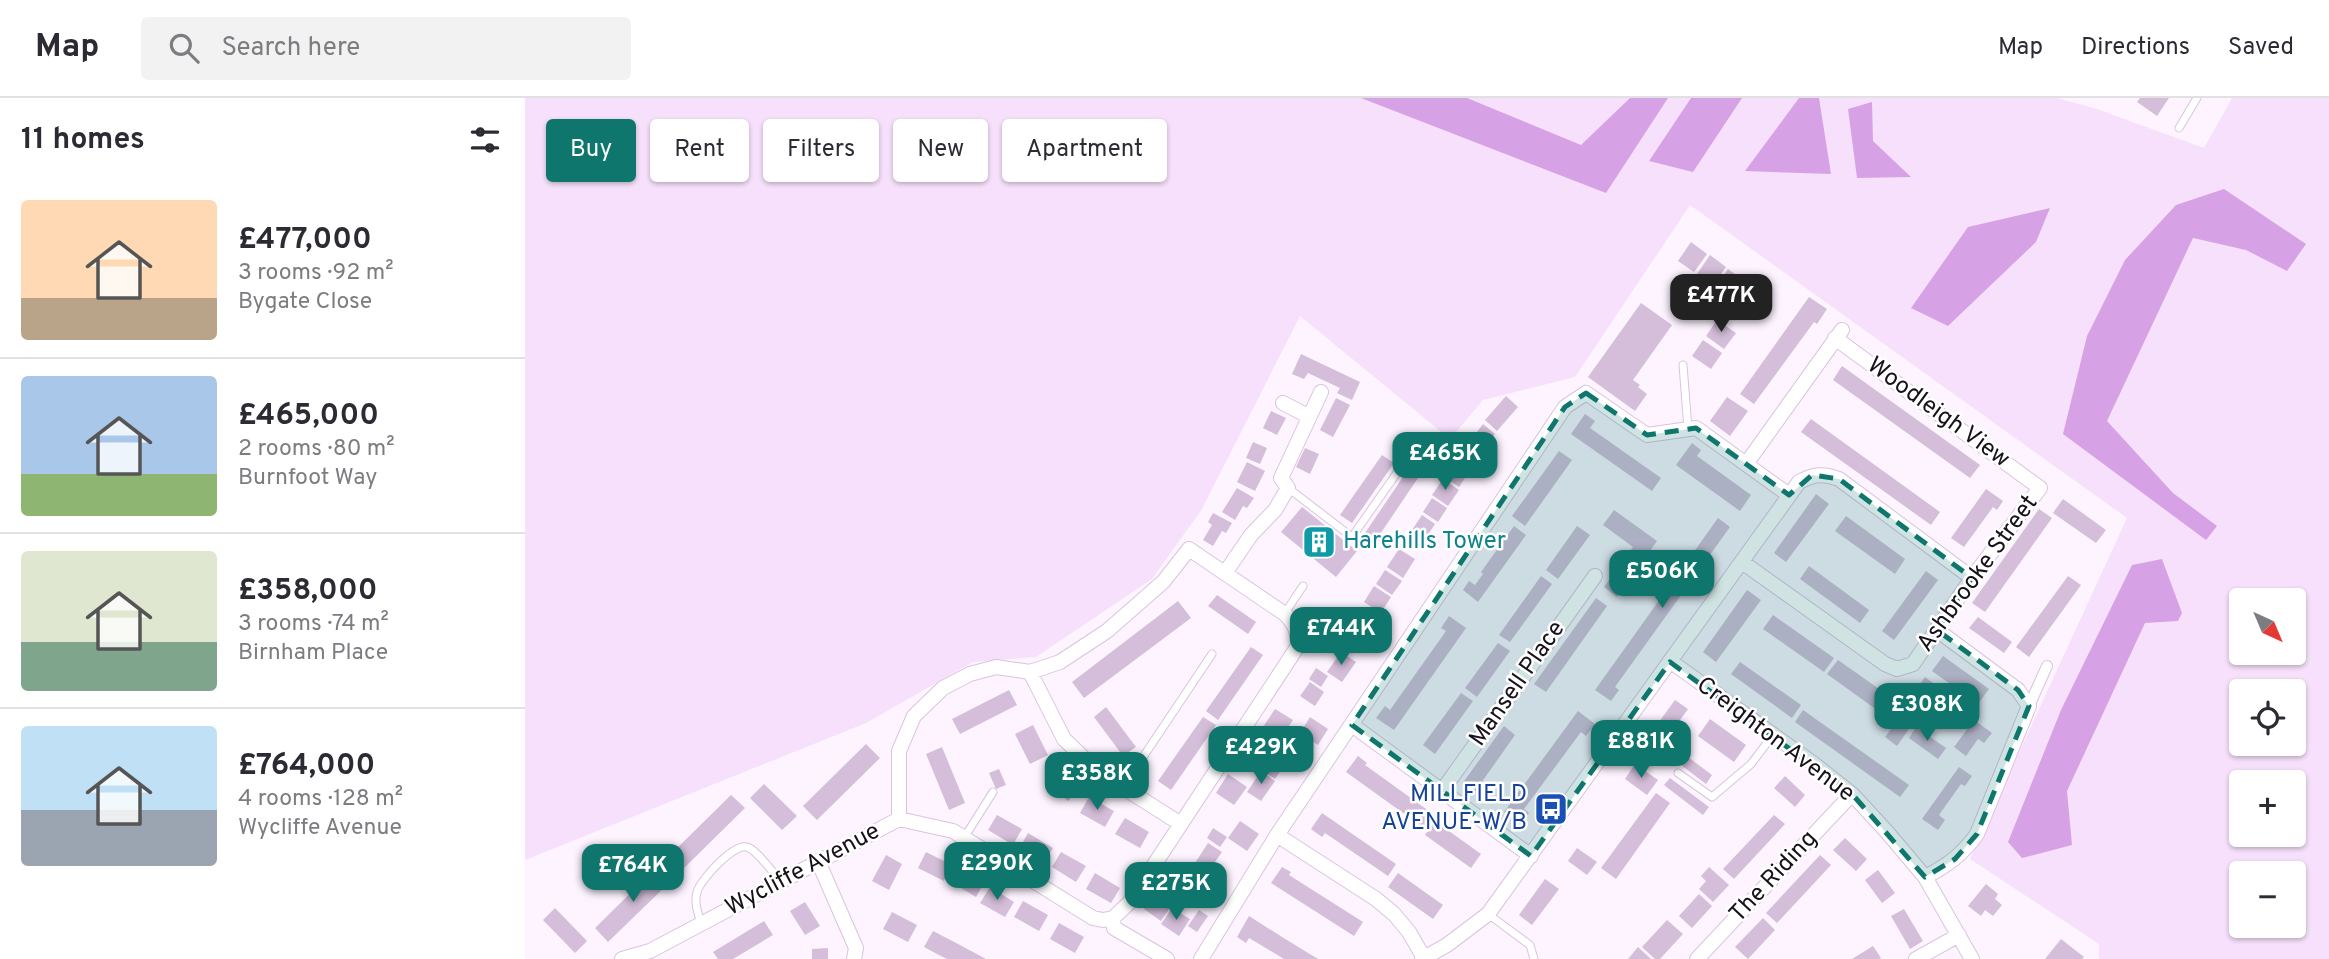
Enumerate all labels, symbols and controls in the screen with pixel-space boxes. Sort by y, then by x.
search box [141,17,631,80]
text: Map [35,27,99,69]
icon: search [165,29,203,67]
text: Search here [221,32,360,65]
text: Map [1998,33,2043,63]
text: Directions [2081,33,2190,63]
text: Saved [2228,33,2294,63]
chip: Buy [546,119,636,182]
chip: Rent [650,119,749,182]
chip: Filters [763,119,879,182]
chip: New [893,119,988,182]
chip: Apartment [1002,119,1167,182]
icon: filters [466,121,504,159]
text: 11 homes [21,122,145,159]
text: £477,000 [238,222,372,259]
icon: home [77,228,161,312]
text: 3 rooms · 92 m² [238,259,394,288]
pin: £477K [1672,274,1770,334]
text: £477K [1686,282,1756,311]
text: Bygate Close [238,288,372,317]
street label: Woodleigh View [1861,351,2015,475]
text: £465,000 [238,398,379,435]
icon: home [77,404,161,488]
pin: £465K [1396,432,1494,492]
text: 2 rooms · 80 m² [238,435,395,464]
text: £465K [1408,440,1482,469]
text: Burnfoot Way [238,464,377,493]
street label: Ashbrooke Street [1911,490,2045,658]
building icon: Harehills Tower [1300,523,1338,561]
place label: Harehills Tower [1343,527,1506,557]
pin: £506K [1613,550,1711,610]
text: £506K [1625,558,1699,587]
text: £358,000 [238,573,377,610]
icon: home [77,579,161,663]
north arrow [2229,588,2307,665]
map controls [2229,588,2306,938]
pin: £744K [1292,608,1390,667]
text: 3 rooms · 74 m² [238,610,389,639]
text: £744K [1306,615,1376,644]
street label: Mansell Place [1464,615,1572,753]
text: Birnham Place [238,639,388,668]
street label: Creighton Avenue [1690,671,1860,809]
button: locate [2229,679,2306,756]
pin: £308K [1878,684,1976,743]
text: £308K [1890,691,1964,720]
pin: £881K [1592,720,1690,780]
pin: £429K [1212,726,1310,786]
text: £881K [1607,728,1675,757]
text: £429K [1224,734,1298,763]
text: £764,000 [238,748,375,785]
pin: £358K [1048,752,1146,812]
icon: home [77,754,161,838]
text: £358K [1061,760,1133,789]
button: + [2229,770,2306,847]
place label: MILLFIELD AVENUE-W/B [1381,780,1527,838]
text: 4 rooms · 128 m² [238,785,403,814]
bus stop icon: MILLFIELD AVENUE-W/B [1532,790,1570,828]
text: Wycliffe Avenue [238,814,402,843]
street label: Wycliffe Avenue [721,817,885,923]
street label: The Riding [1724,825,1824,929]
pin: £290K [948,842,1046,902]
pin: £764K [584,844,682,904]
text: £290K [960,850,1034,879]
text: £764K [598,852,668,881]
button: − [2229,861,2306,938]
pin: £275K [1127,862,1225,922]
text: £275K [1141,870,1211,899]

